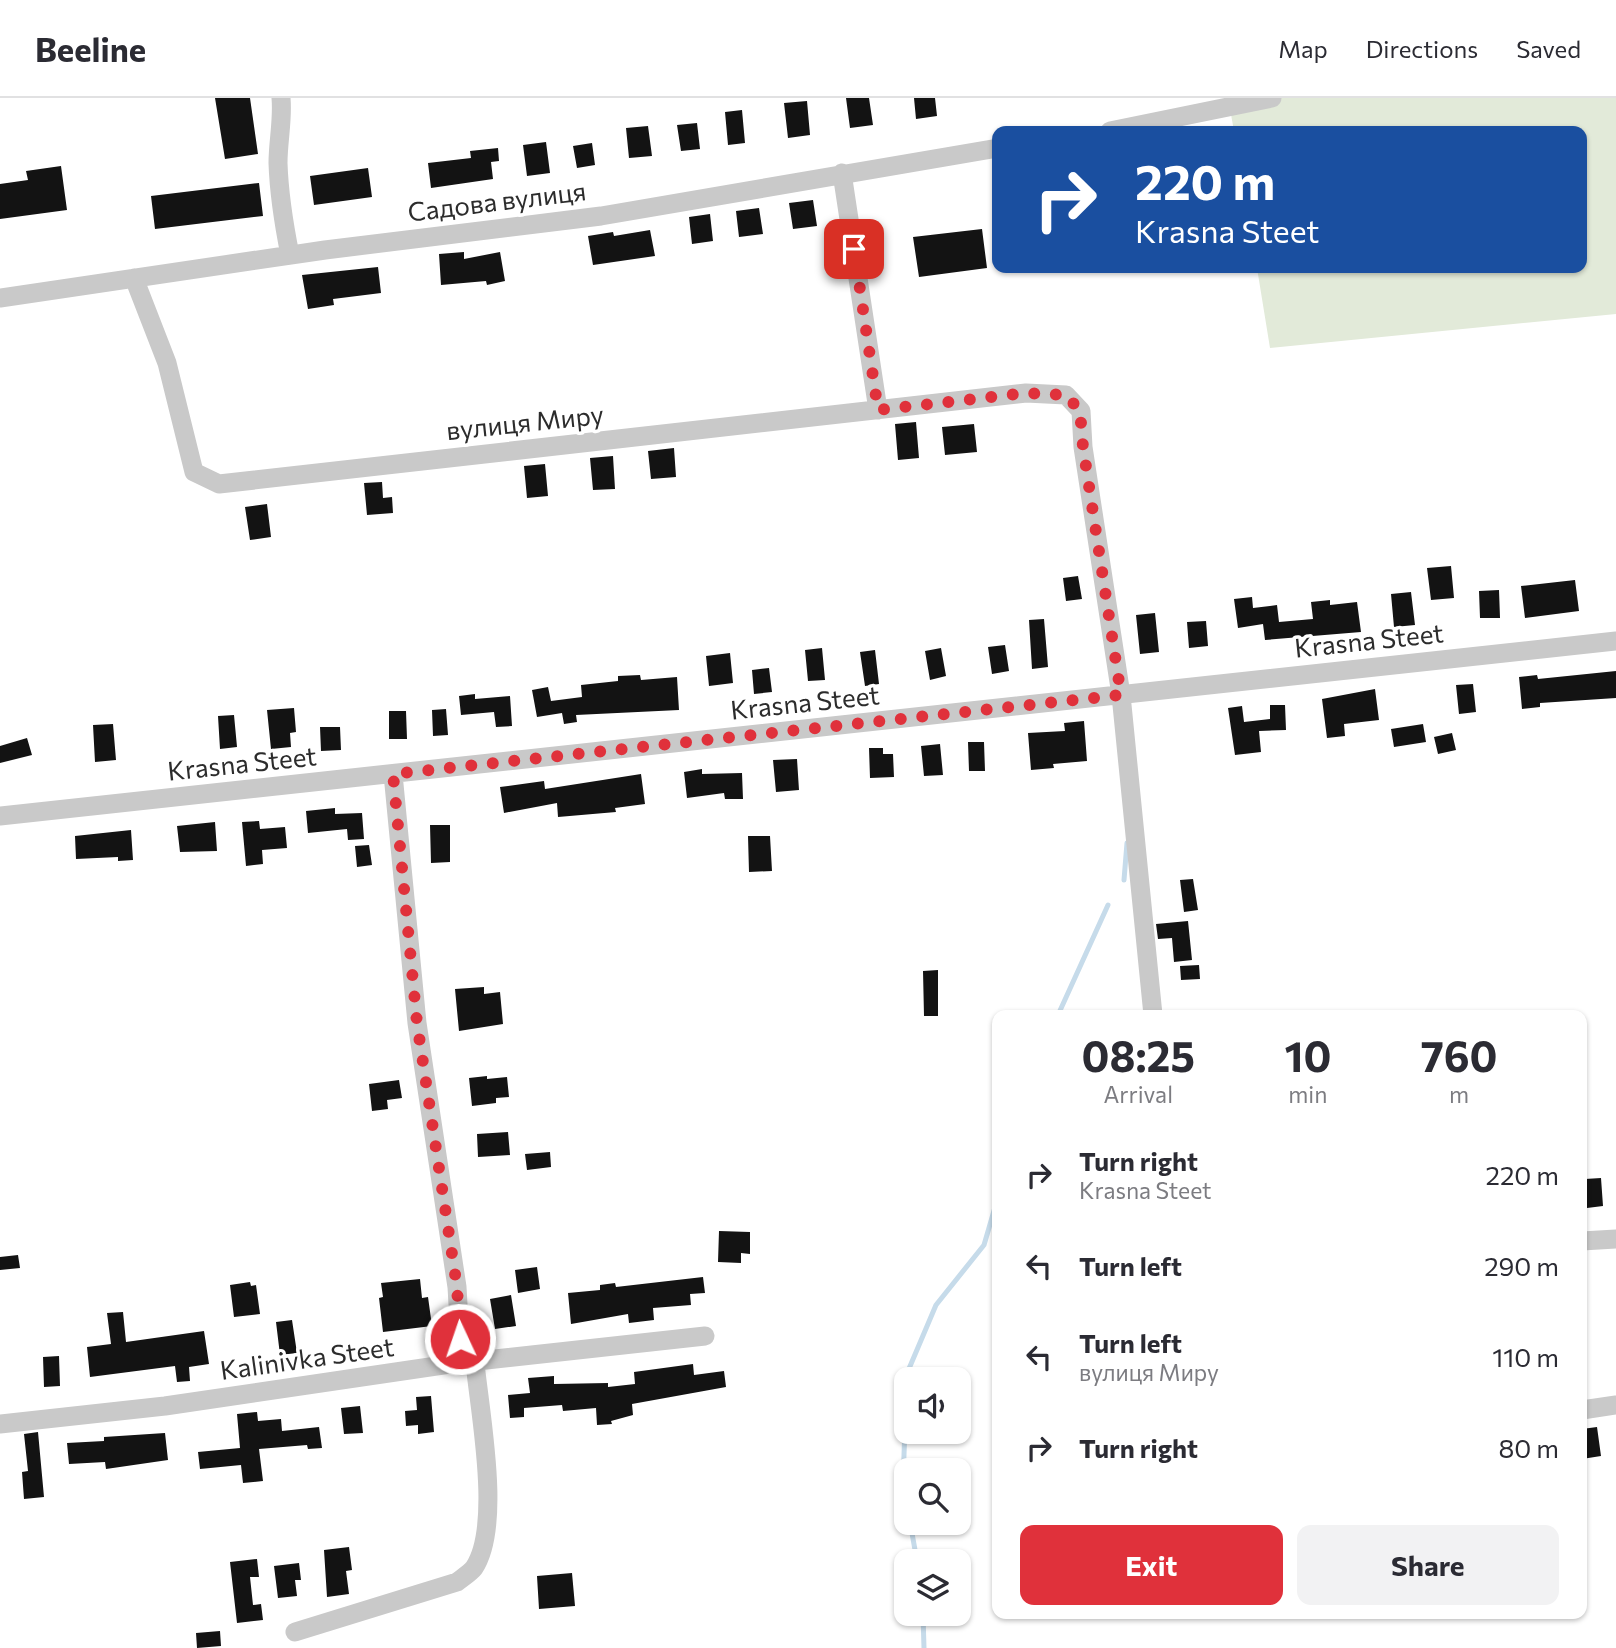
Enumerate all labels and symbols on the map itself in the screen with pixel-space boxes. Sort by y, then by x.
street label: Садова вулиця [406,174,588,227]
pin [824,219,884,279]
street label: вулиця Миру [445,398,605,445]
street label: Krasna Steet [1293,616,1445,663]
street label: Krasna Steet [729,678,881,725]
street label: Krasna Steet [166,739,318,786]
position arrow [423,1302,497,1376]
street label: Kalinivka Steet [218,1330,396,1385]

